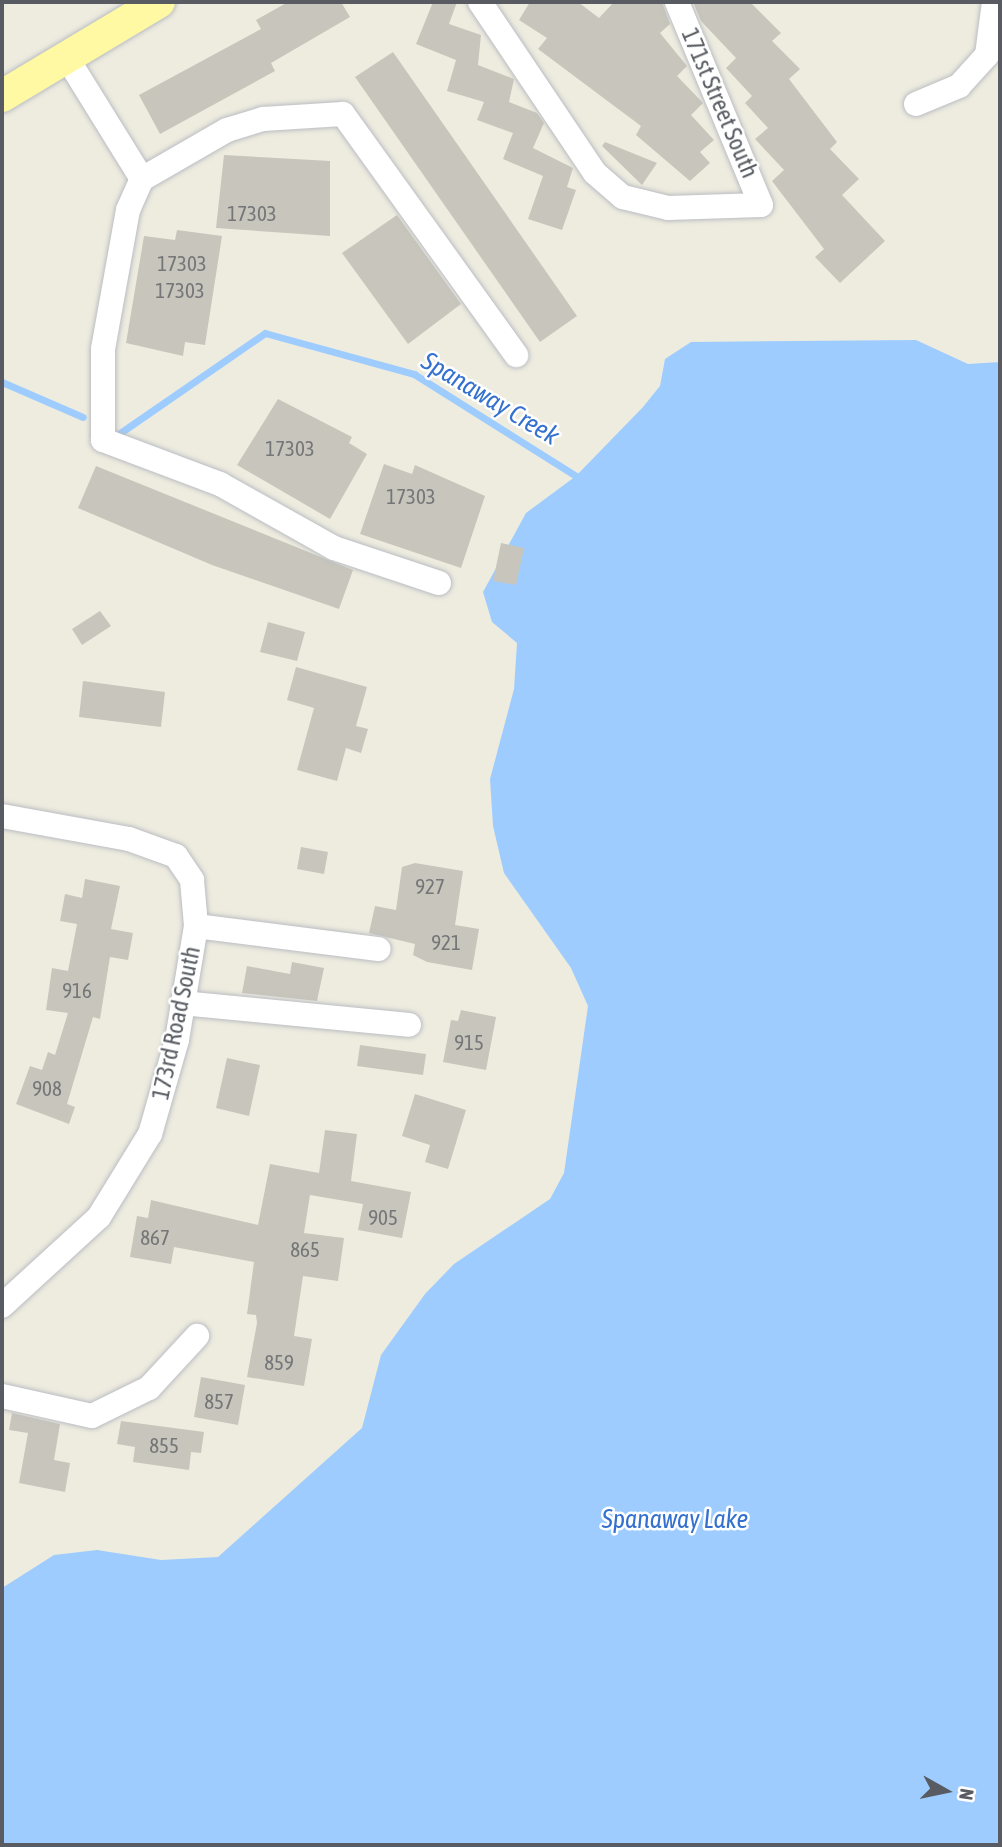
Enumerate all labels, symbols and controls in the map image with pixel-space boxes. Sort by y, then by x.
street label: 171st Street South [675,24,765,182]
house number: 17303 [227,200,277,226]
house number: 17303 [157,250,207,276]
house number: 17303 [155,277,205,303]
water label: Spanaway Creek [416,346,564,452]
house number: 17303 [265,435,315,461]
house number: 17303 [386,483,436,509]
house number: 927 [415,873,445,899]
house number: 921 [431,929,461,955]
street label: 173rd Road South [146,944,206,1102]
house number: 916 [62,977,92,1003]
house number: 915 [454,1029,484,1055]
house number: 908 [32,1075,62,1101]
house number: 905 [368,1204,398,1230]
house number: 867 [140,1224,170,1250]
house number: 865 [290,1236,320,1262]
house number: 859 [264,1349,294,1375]
house number: 857 [204,1388,234,1414]
house number: 855 [149,1432,179,1458]
water label: Spanaway Lake [602,1504,748,1536]
north arrow [911,1756,981,1826]
text: N [955,1787,978,1802]

